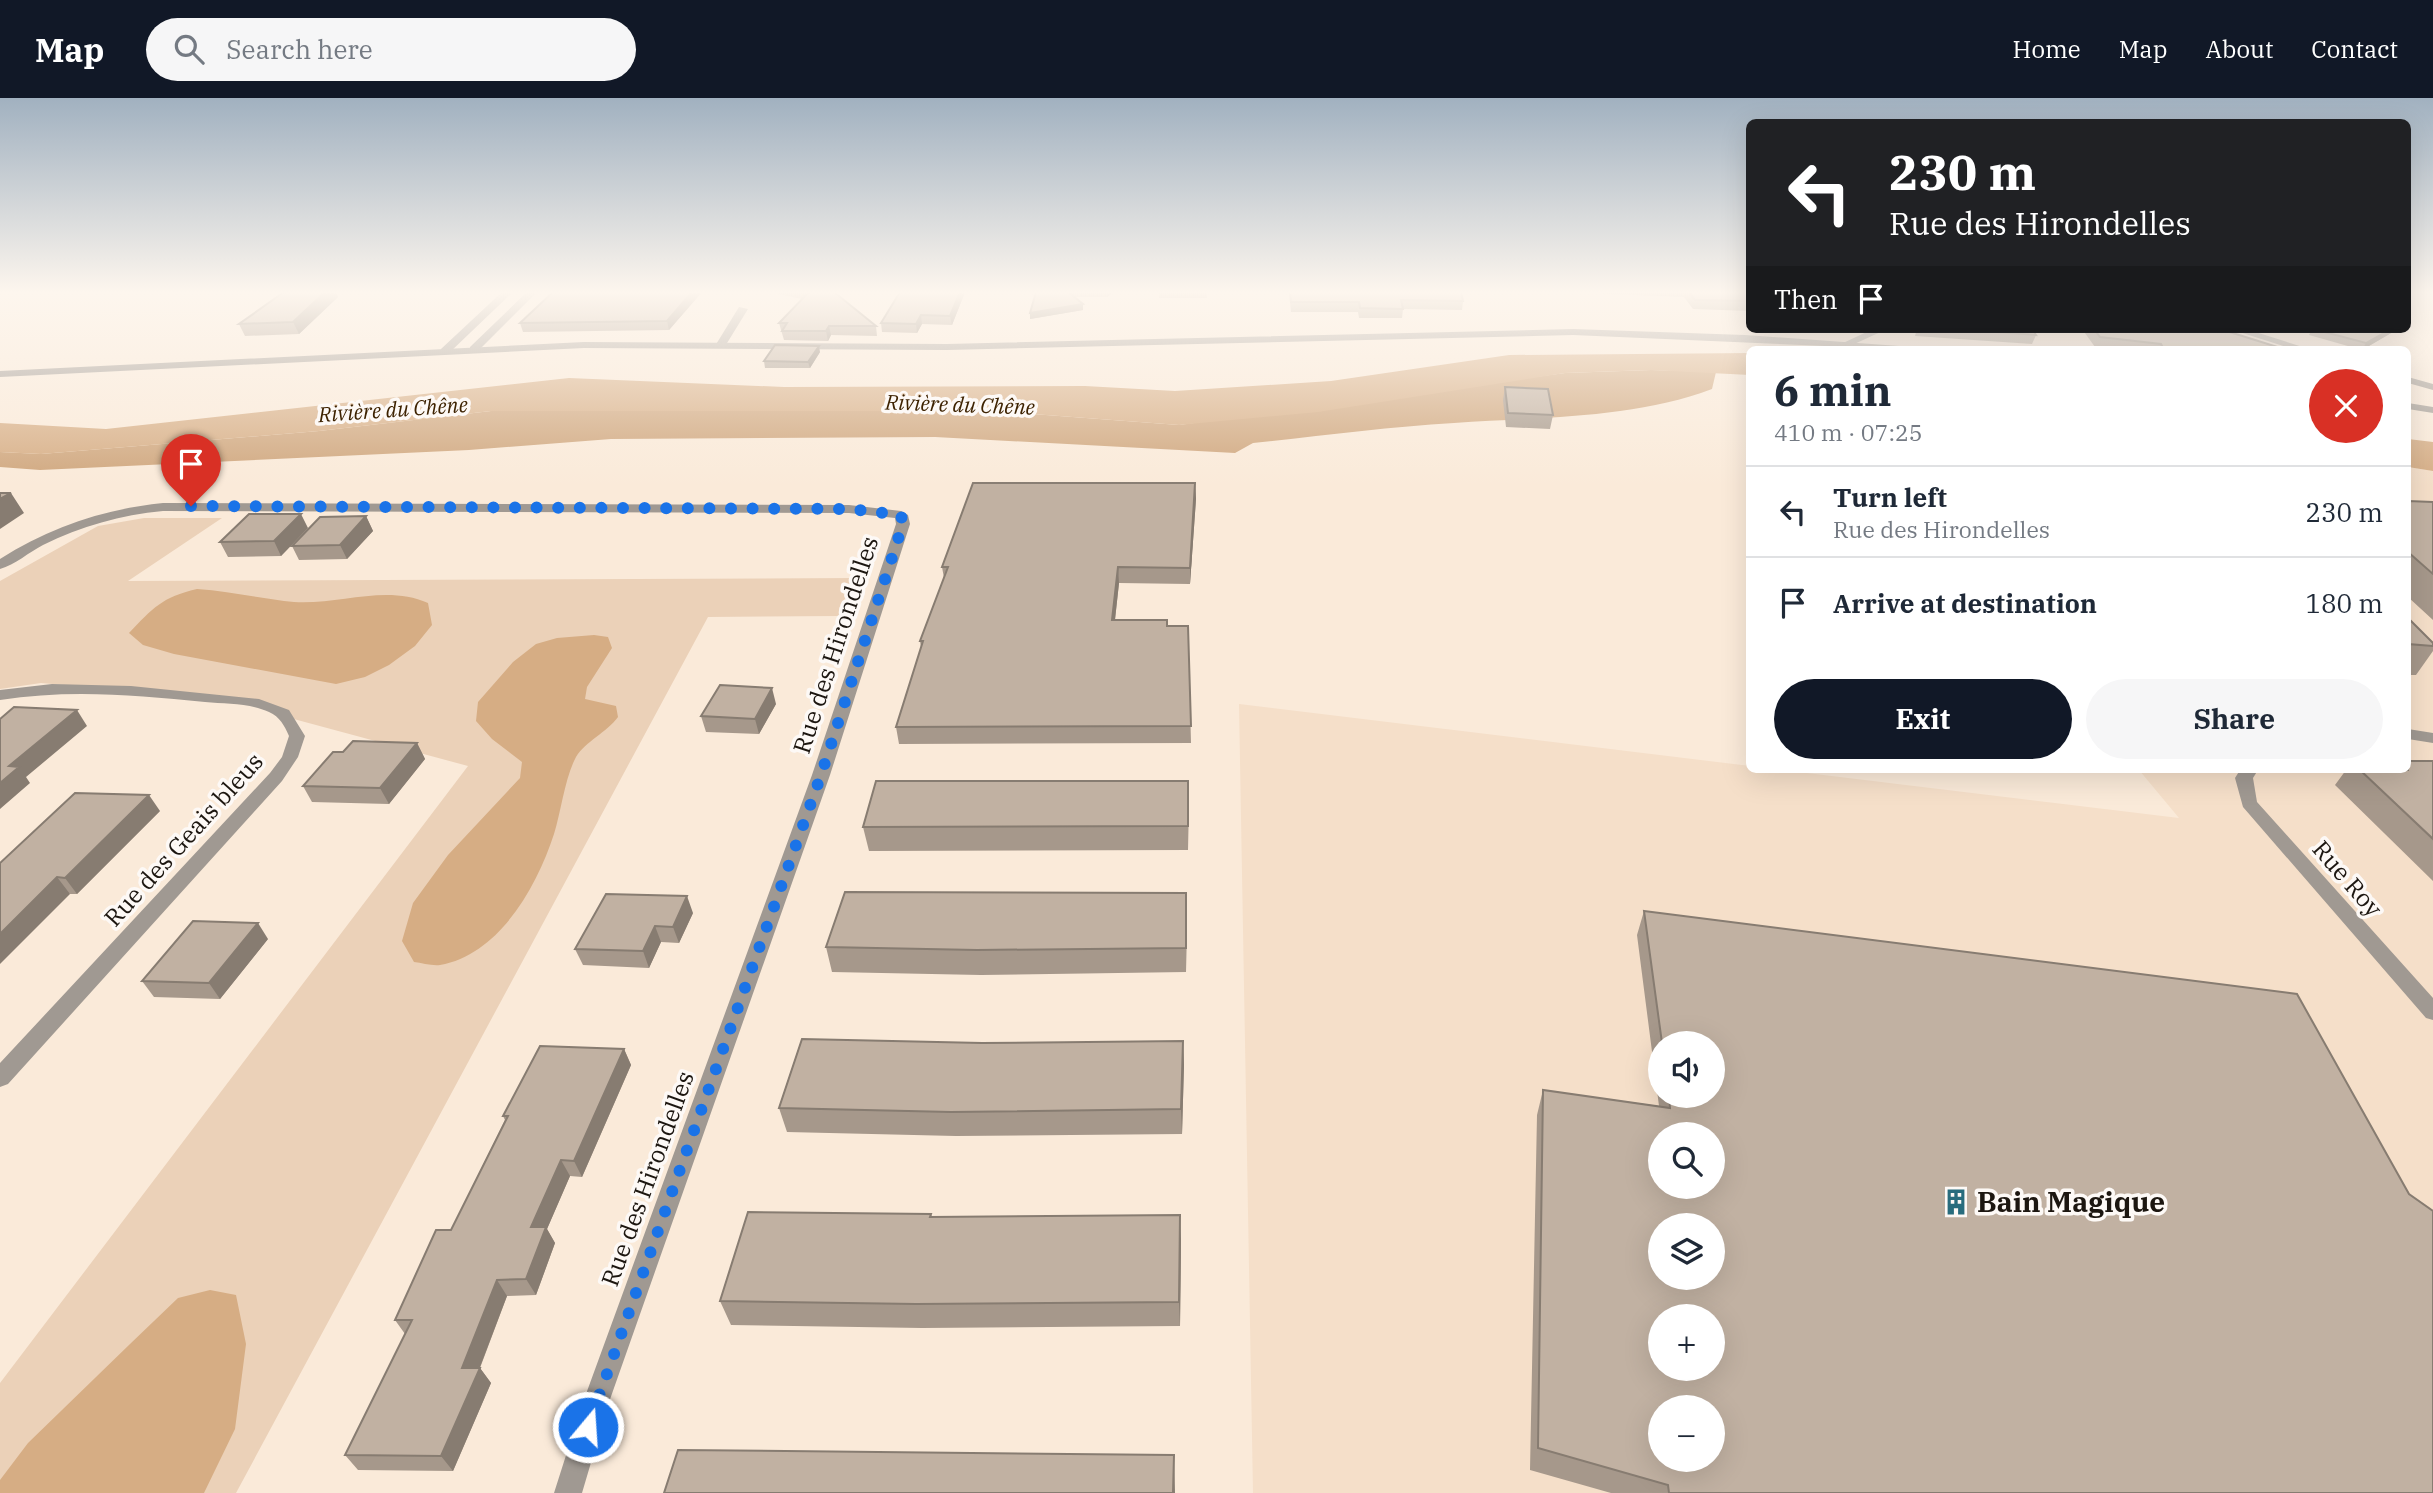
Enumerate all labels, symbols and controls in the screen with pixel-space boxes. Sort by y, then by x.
search box [146,18,636,81]
text: Map [35,28,104,71]
icon: search [170,30,208,68]
text: Search here [226,32,373,66]
text: Home [2013,33,2081,65]
text: Map [2119,33,2167,65]
text: About [2205,33,2273,65]
text: Contact [2311,33,2398,65]
text: 230 m [1889,140,2036,203]
icon: left [1774,147,1865,238]
text: Rue des Hirondelles [1889,202,2191,244]
icon: arrive [1852,280,1890,318]
text: Then [1774,282,1838,316]
text: 6 min [1774,363,1892,418]
button: close [2309,369,2383,443]
water label: Rivière du Chêne [884,387,1036,421]
water label: Rivière du Chêne [316,390,469,428]
text: 410 m · 07:25 [1774,417,1923,447]
pin [161,434,221,506]
icon: arrive [172,445,210,483]
text: Turn left [1833,480,1947,514]
icon: left [1774,493,1812,531]
text: 230 m [2305,495,2383,529]
text: Rue des Hirondelles [1833,514,2050,544]
street label: Rue des Hirondelles [785,532,885,757]
icon: arrive [1774,584,1812,622]
text: Arrive at destination [1833,586,2097,620]
text: 180 m [2305,586,2383,620]
button: Exit [1774,679,2072,759]
button: Share [2086,679,2383,759]
street label: Rue des Geais bleus [97,746,270,933]
street label: Rue Roy [2306,833,2390,923]
map controls [1648,1031,1725,1472]
button: sound [1648,1031,1725,1108]
street label: Rue des Hirondelles [593,1067,701,1291]
button: search [1648,1122,1725,1199]
place label: Bain Magique [1977,1183,2165,1220]
building icon: Bain Magique [1941,1187,1971,1217]
button: layers [1648,1213,1725,1290]
button: + [1648,1304,1725,1381]
position arrow [551,1390,625,1464]
button: − [1648,1395,1725,1472]

